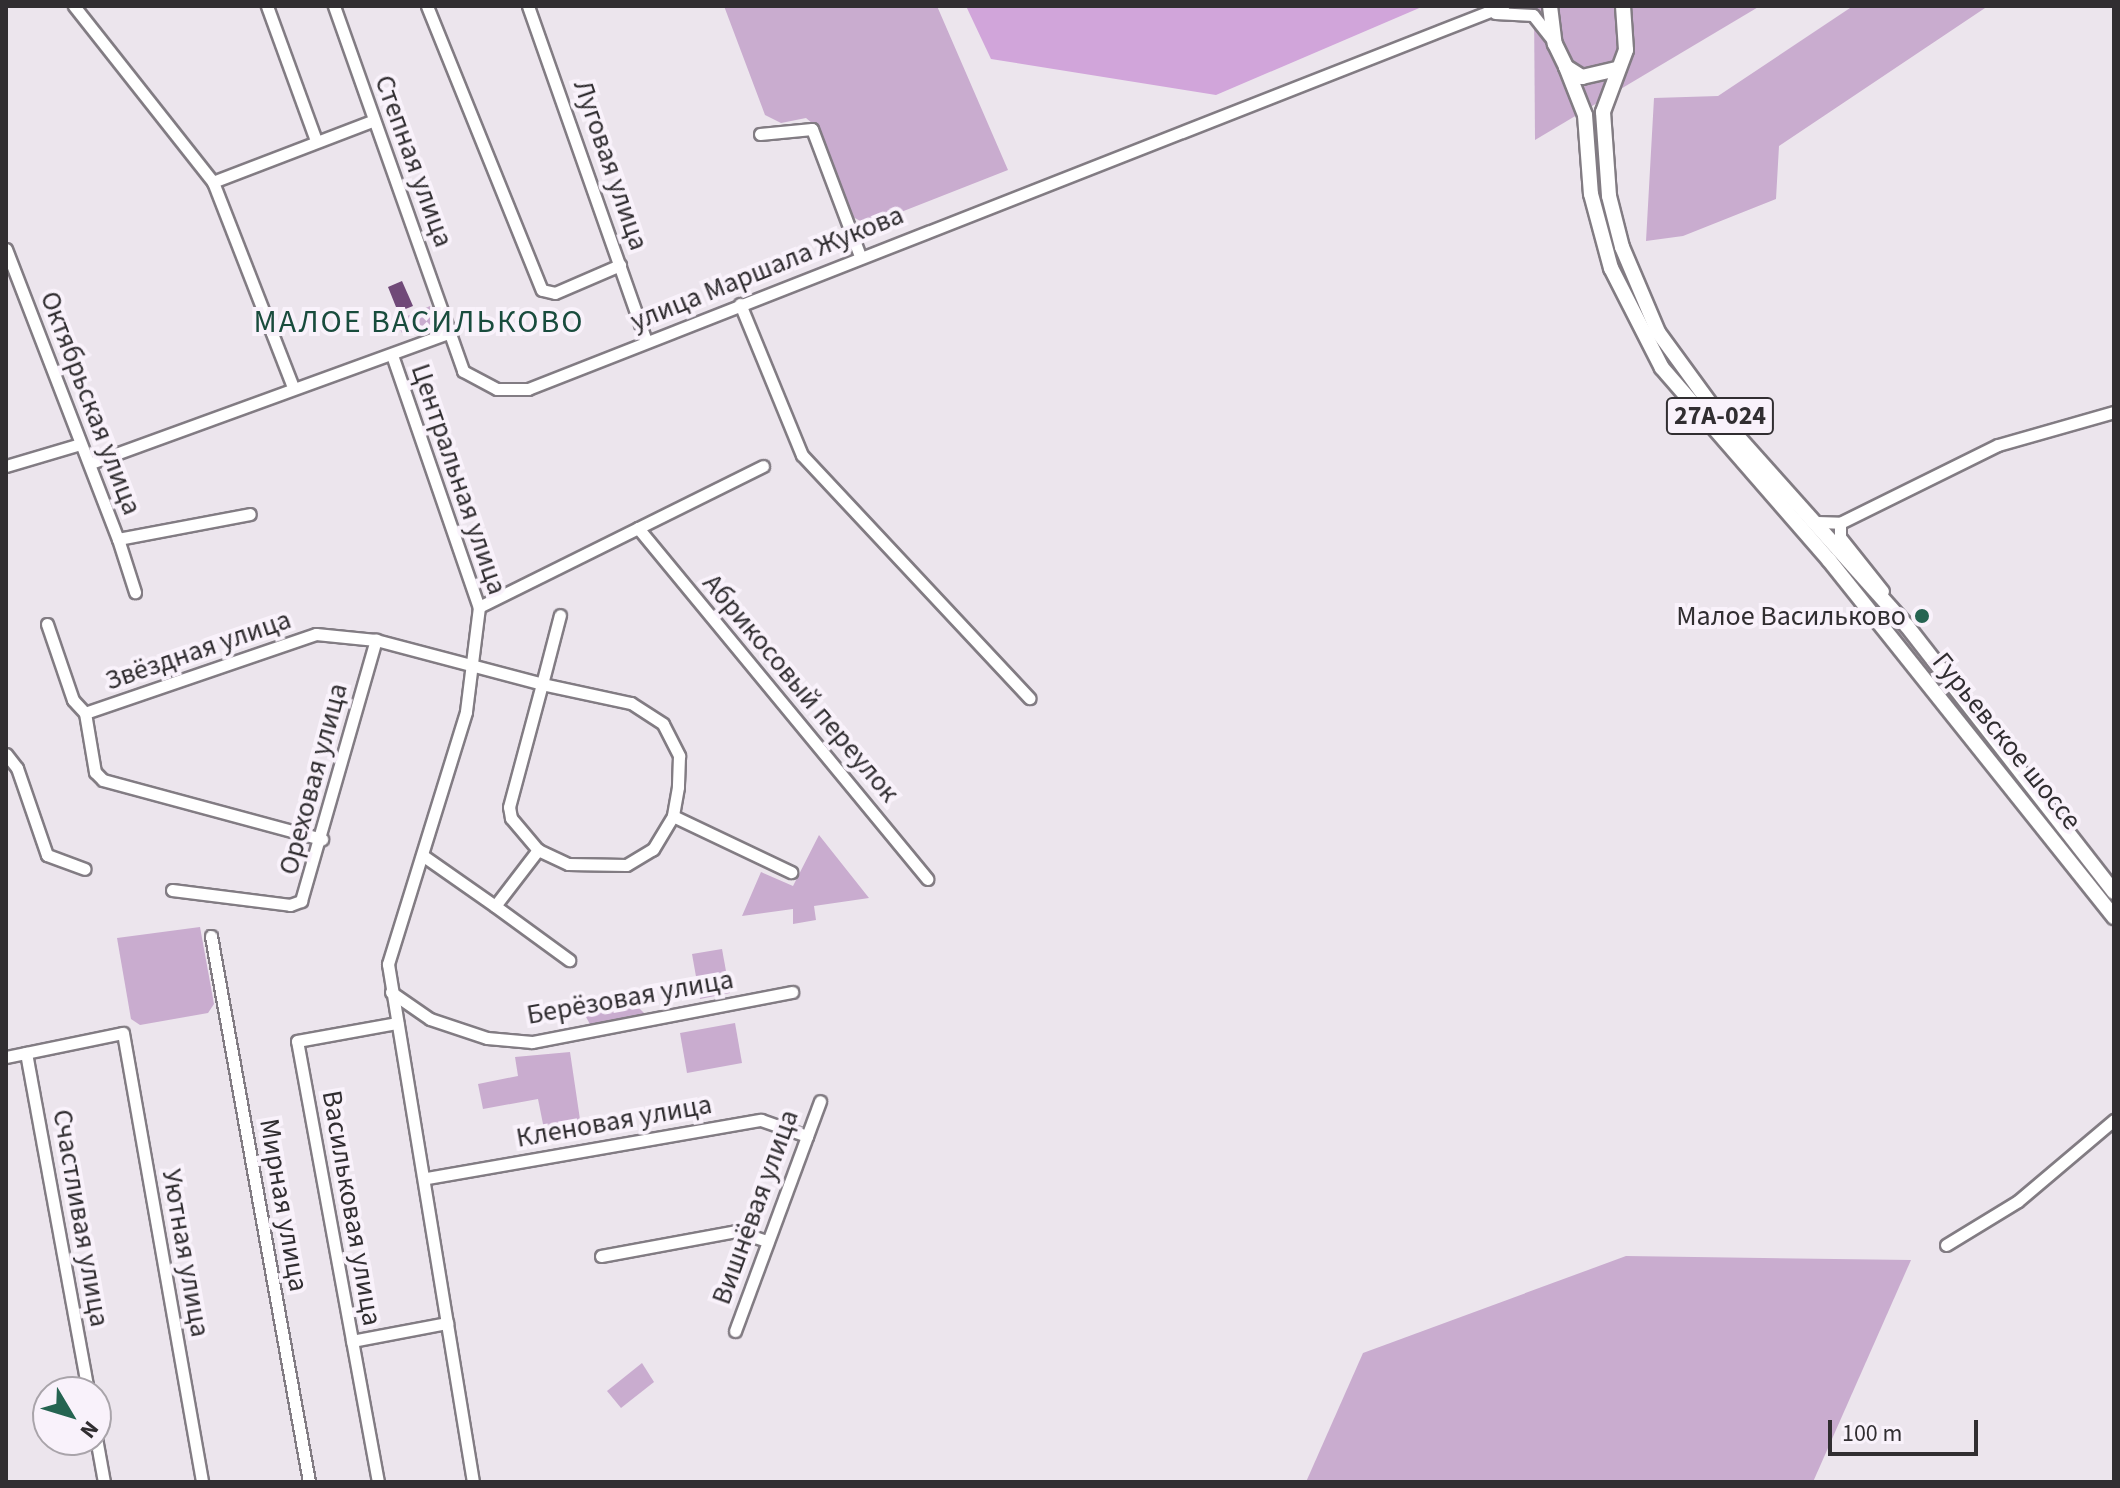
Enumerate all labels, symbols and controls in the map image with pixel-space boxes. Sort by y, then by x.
street label: Степная улица [367,71,461,251]
street label: Луговая улица [566,75,656,255]
street label: улица Маршала Жукова [626,198,908,338]
street label: Октябрьская улица [33,287,149,519]
district label: МАЛОЕ ВАСИЛЬКОВО [253,303,585,341]
street label: Центральная улица [404,359,514,599]
road number: 27А-024 [1664,394,1776,438]
street label: Абрикосовый переулок [696,567,906,809]
place label: Малое Васильково [1676,599,1906,633]
street label: Звёздная улица [101,602,295,698]
marker: Малое Васильково [1913,607,1931,625]
street label: Гурьевское шоссе [1925,646,2089,836]
street label: Ореховая улица [271,680,355,878]
street label: Берёзовая улица [524,962,736,1032]
street label: Кленовая улица [513,1087,715,1155]
street label: Васильковая улица [315,1088,389,1328]
street label: Вишнёвая улица [704,1105,806,1309]
street label: Счастливая улица [45,1107,117,1329]
street label: Мирная улица [252,1116,316,1294]
street label: Уютная улица [155,1166,217,1340]
north arrow [32,1376,112,1456]
scale bar [1832,1404,1982,1454]
text: N [72,1414,106,1445]
text: 100 m [1842,1416,1902,1451]

